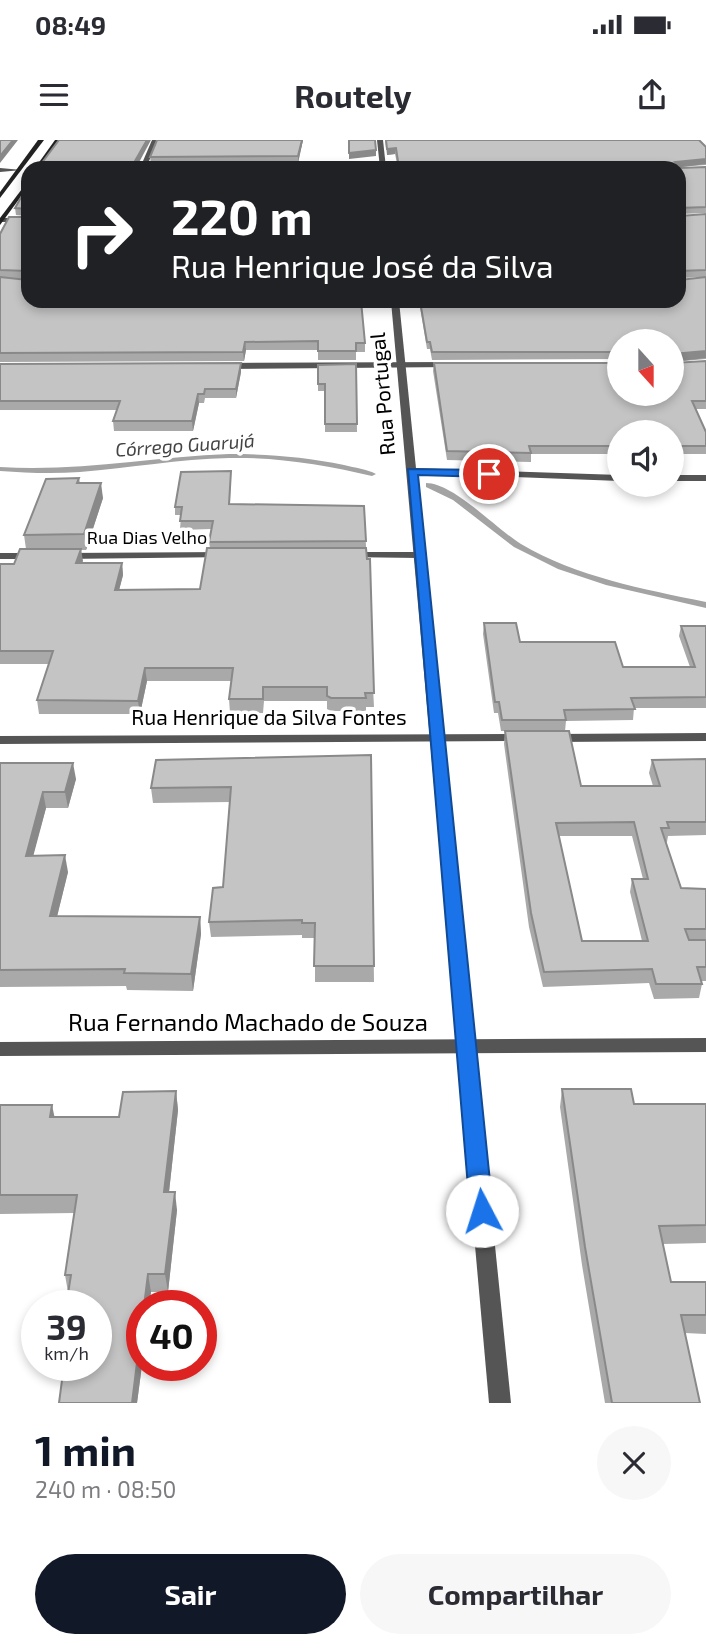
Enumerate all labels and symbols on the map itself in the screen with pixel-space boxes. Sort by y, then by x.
north arrow [607,329,684,406]
street label: Rua Portugal [364,331,399,457]
water label: Córrego Guarujá [114,428,256,461]
pin [459,444,519,504]
street label: Rua Dias Velho [87,526,207,548]
street label: Rua Henrique da Silva Fontes [131,704,407,729]
street label: Rua Fernando Machado de Souza [68,1007,428,1036]
position arrow [445,1174,519,1248]
speed limit sign: 40 [126,1290,217,1381]

